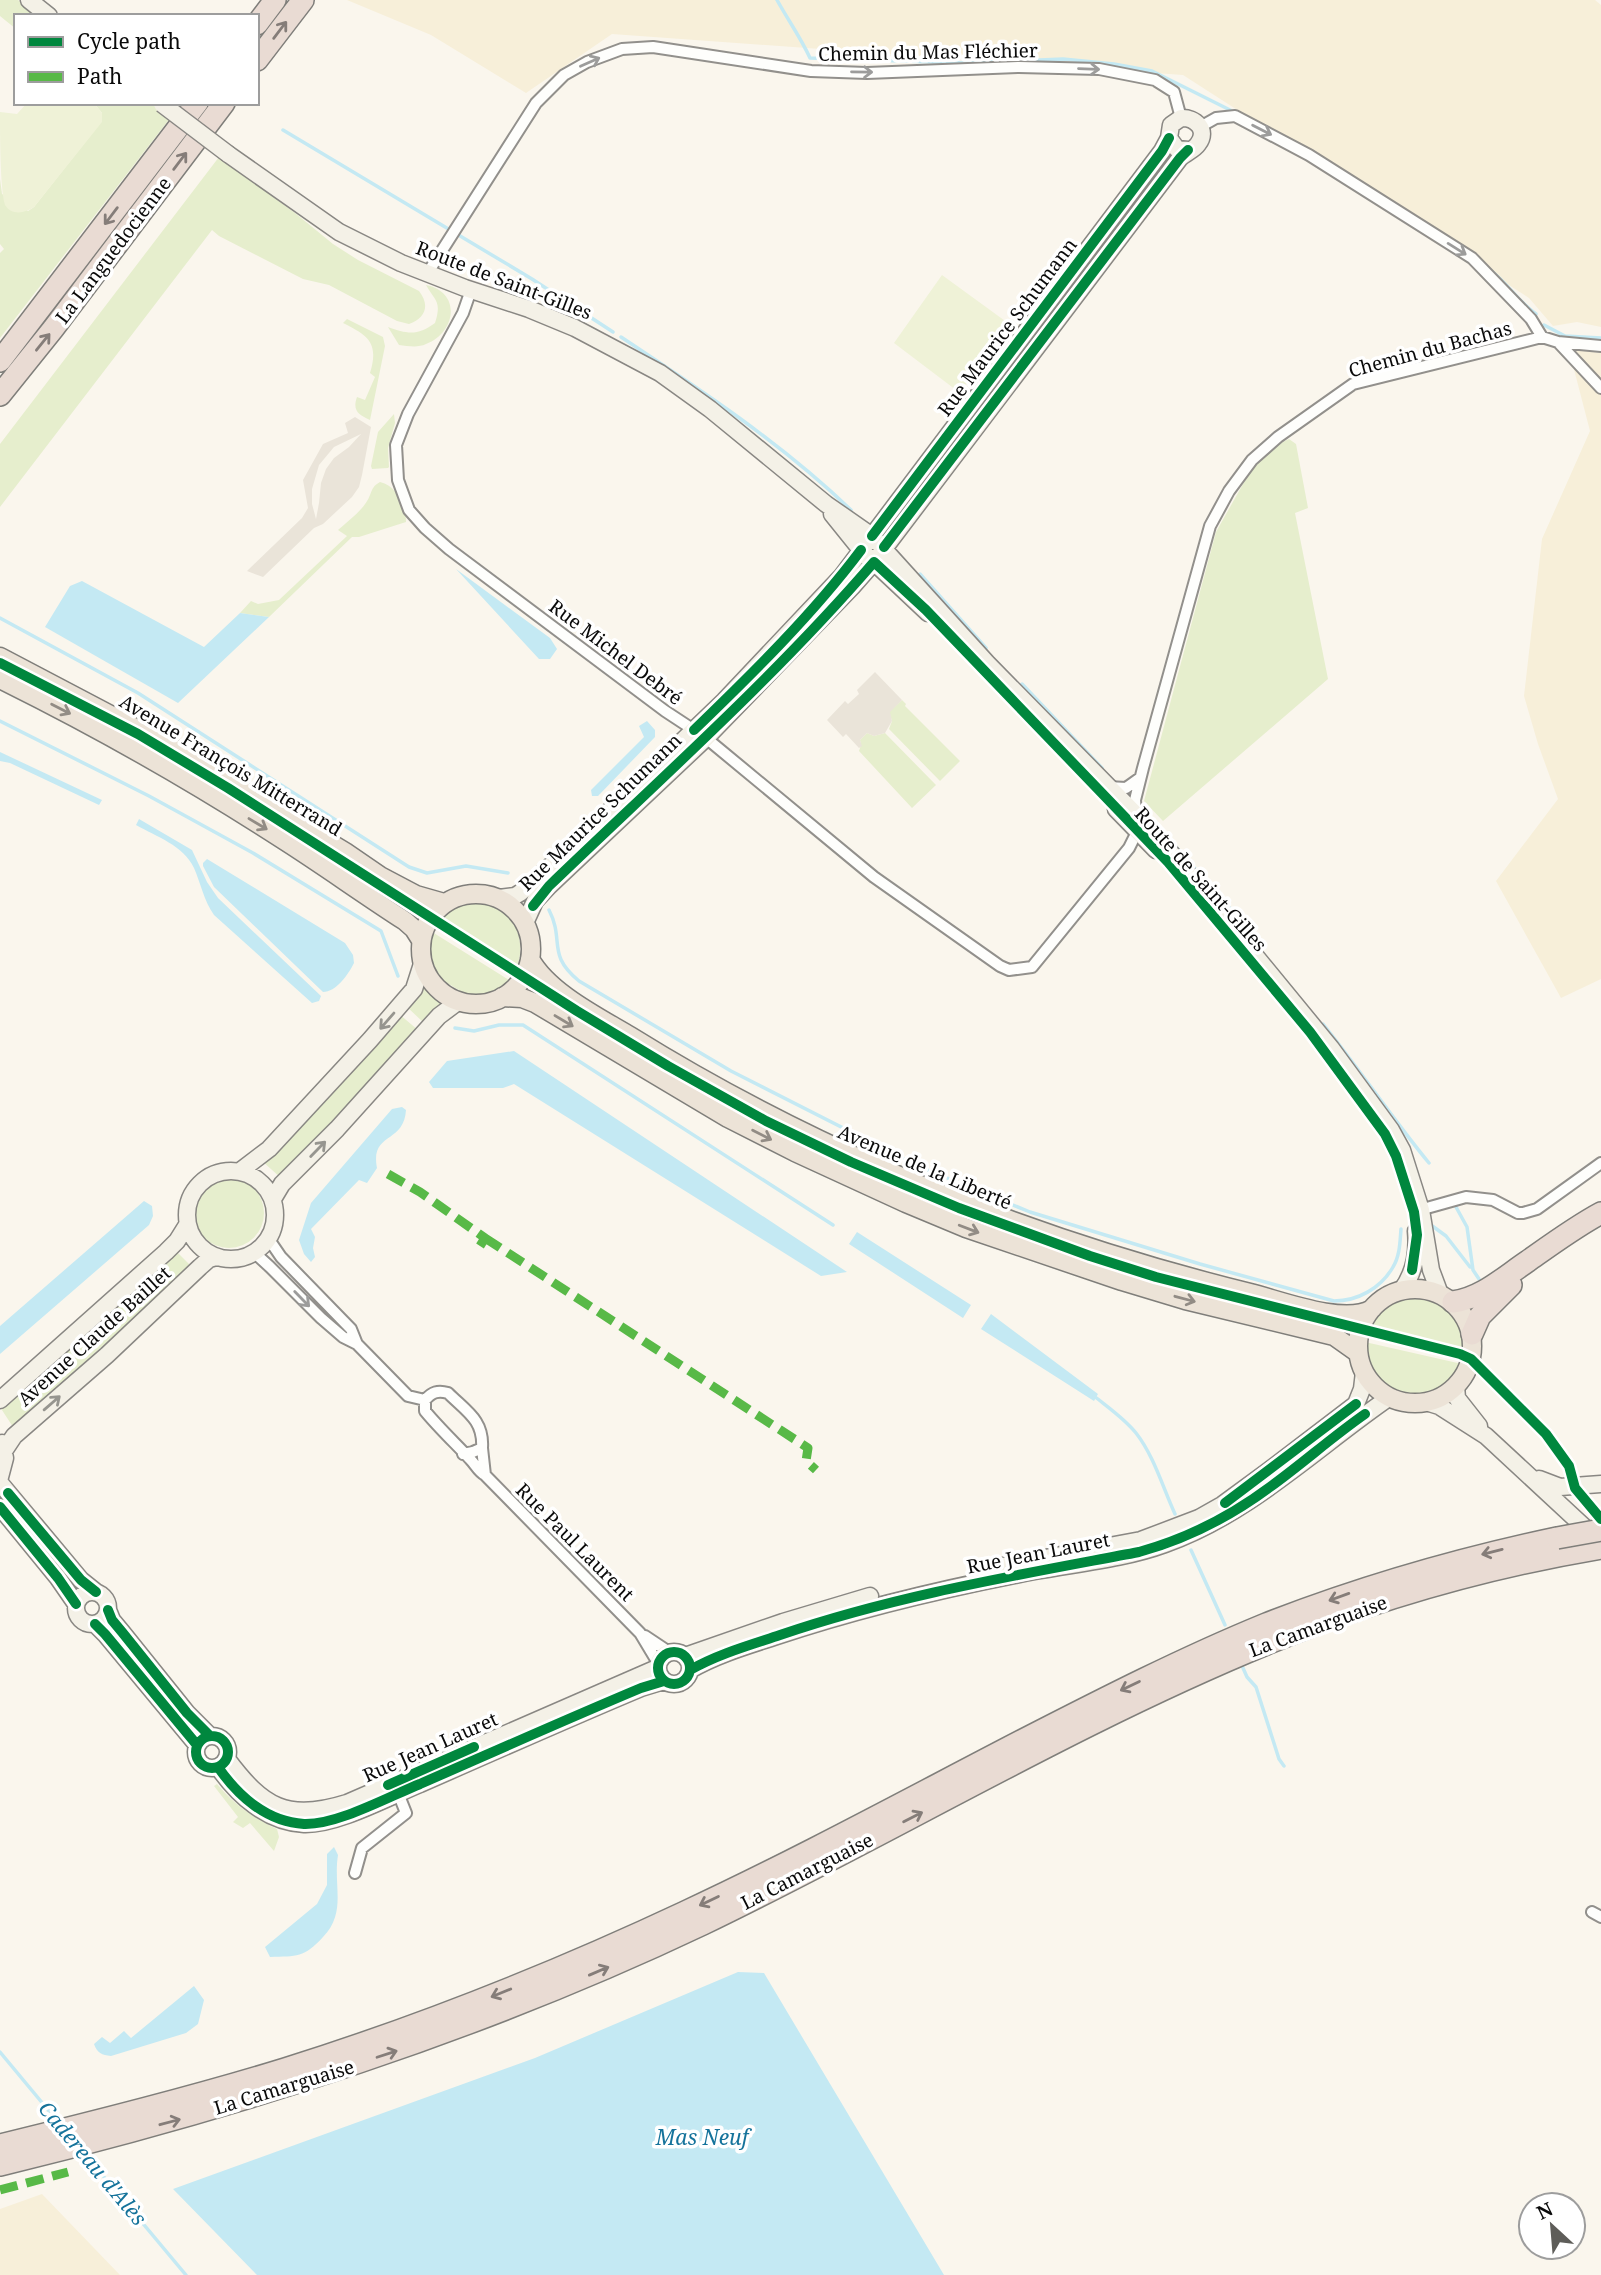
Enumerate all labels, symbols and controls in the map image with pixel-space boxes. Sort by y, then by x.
legend [14,14,259,105]
one-way arrow [273,21,287,40]
text: Cycle path [77,27,181,55]
street label: Chemin du Mas Fléchier [818,37,1038,67]
one-way arrow [579,55,600,68]
text: Path [77,62,122,90]
one-way arrow [1078,63,1101,76]
one-way arrow [850,66,873,79]
one-way arrow [1251,124,1272,138]
one-way arrow [173,152,188,171]
street label: La Languedocienne [49,171,177,329]
one-way arrow [104,206,119,225]
street label: Rue Maurice Schumann [931,233,1083,421]
street label: Route de Saint-Gilles [412,235,596,325]
one-way arrow [1446,242,1466,256]
street label: Chemin du Bachas [1346,315,1514,383]
one-way arrow [35,334,50,352]
street label: Rue Michel Debré [544,593,688,711]
street label: Avenue François Mitterrand [115,688,347,842]
one-way arrow [50,703,71,717]
street label: Rue Maurice Schumann [513,727,687,897]
street label: Route de Saint-Gilles [1129,801,1273,957]
one-way arrow [247,817,267,831]
one-way arrow [379,1011,395,1029]
one-way arrow [554,1015,574,1029]
street label: Avenue de la Liberté [834,1119,1016,1215]
one-way arrow [751,1128,771,1142]
one-way arrow [310,1141,327,1158]
one-way arrow [957,1223,979,1236]
street label: Avenue Claude Baillet [12,1260,176,1412]
one-way arrow [293,1290,310,1307]
one-way arrow [1173,1293,1196,1306]
one-way arrow [43,1395,61,1411]
street label: Rue Paul Laurent [510,1477,640,1607]
street label: Rue Jean Lauret [964,1526,1112,1580]
one-way arrow [1481,1546,1504,1559]
street label: La Camarguaise [1245,1589,1391,1663]
one-way arrow [1329,1592,1351,1605]
one-way arrow [1120,1679,1141,1693]
street label: Rue Jean Lauret [359,1706,502,1788]
one-way arrow [902,1810,923,1823]
street label: La Camarguaise [736,1826,878,1916]
one-way arrow [699,1894,720,1908]
one-way arrow [587,1964,609,1977]
one-way arrow [491,1987,513,2000]
one-way arrow [375,2047,397,2059]
street label: La Camarguaise [211,2053,357,2121]
water label: Cadereau d'Alès [33,2095,153,2231]
one-way arrow [159,2114,181,2127]
water label: Mas Neuf [655,2123,753,2151]
north arrow [1517,2191,1587,2261]
text: N [1532,2196,1557,2226]

